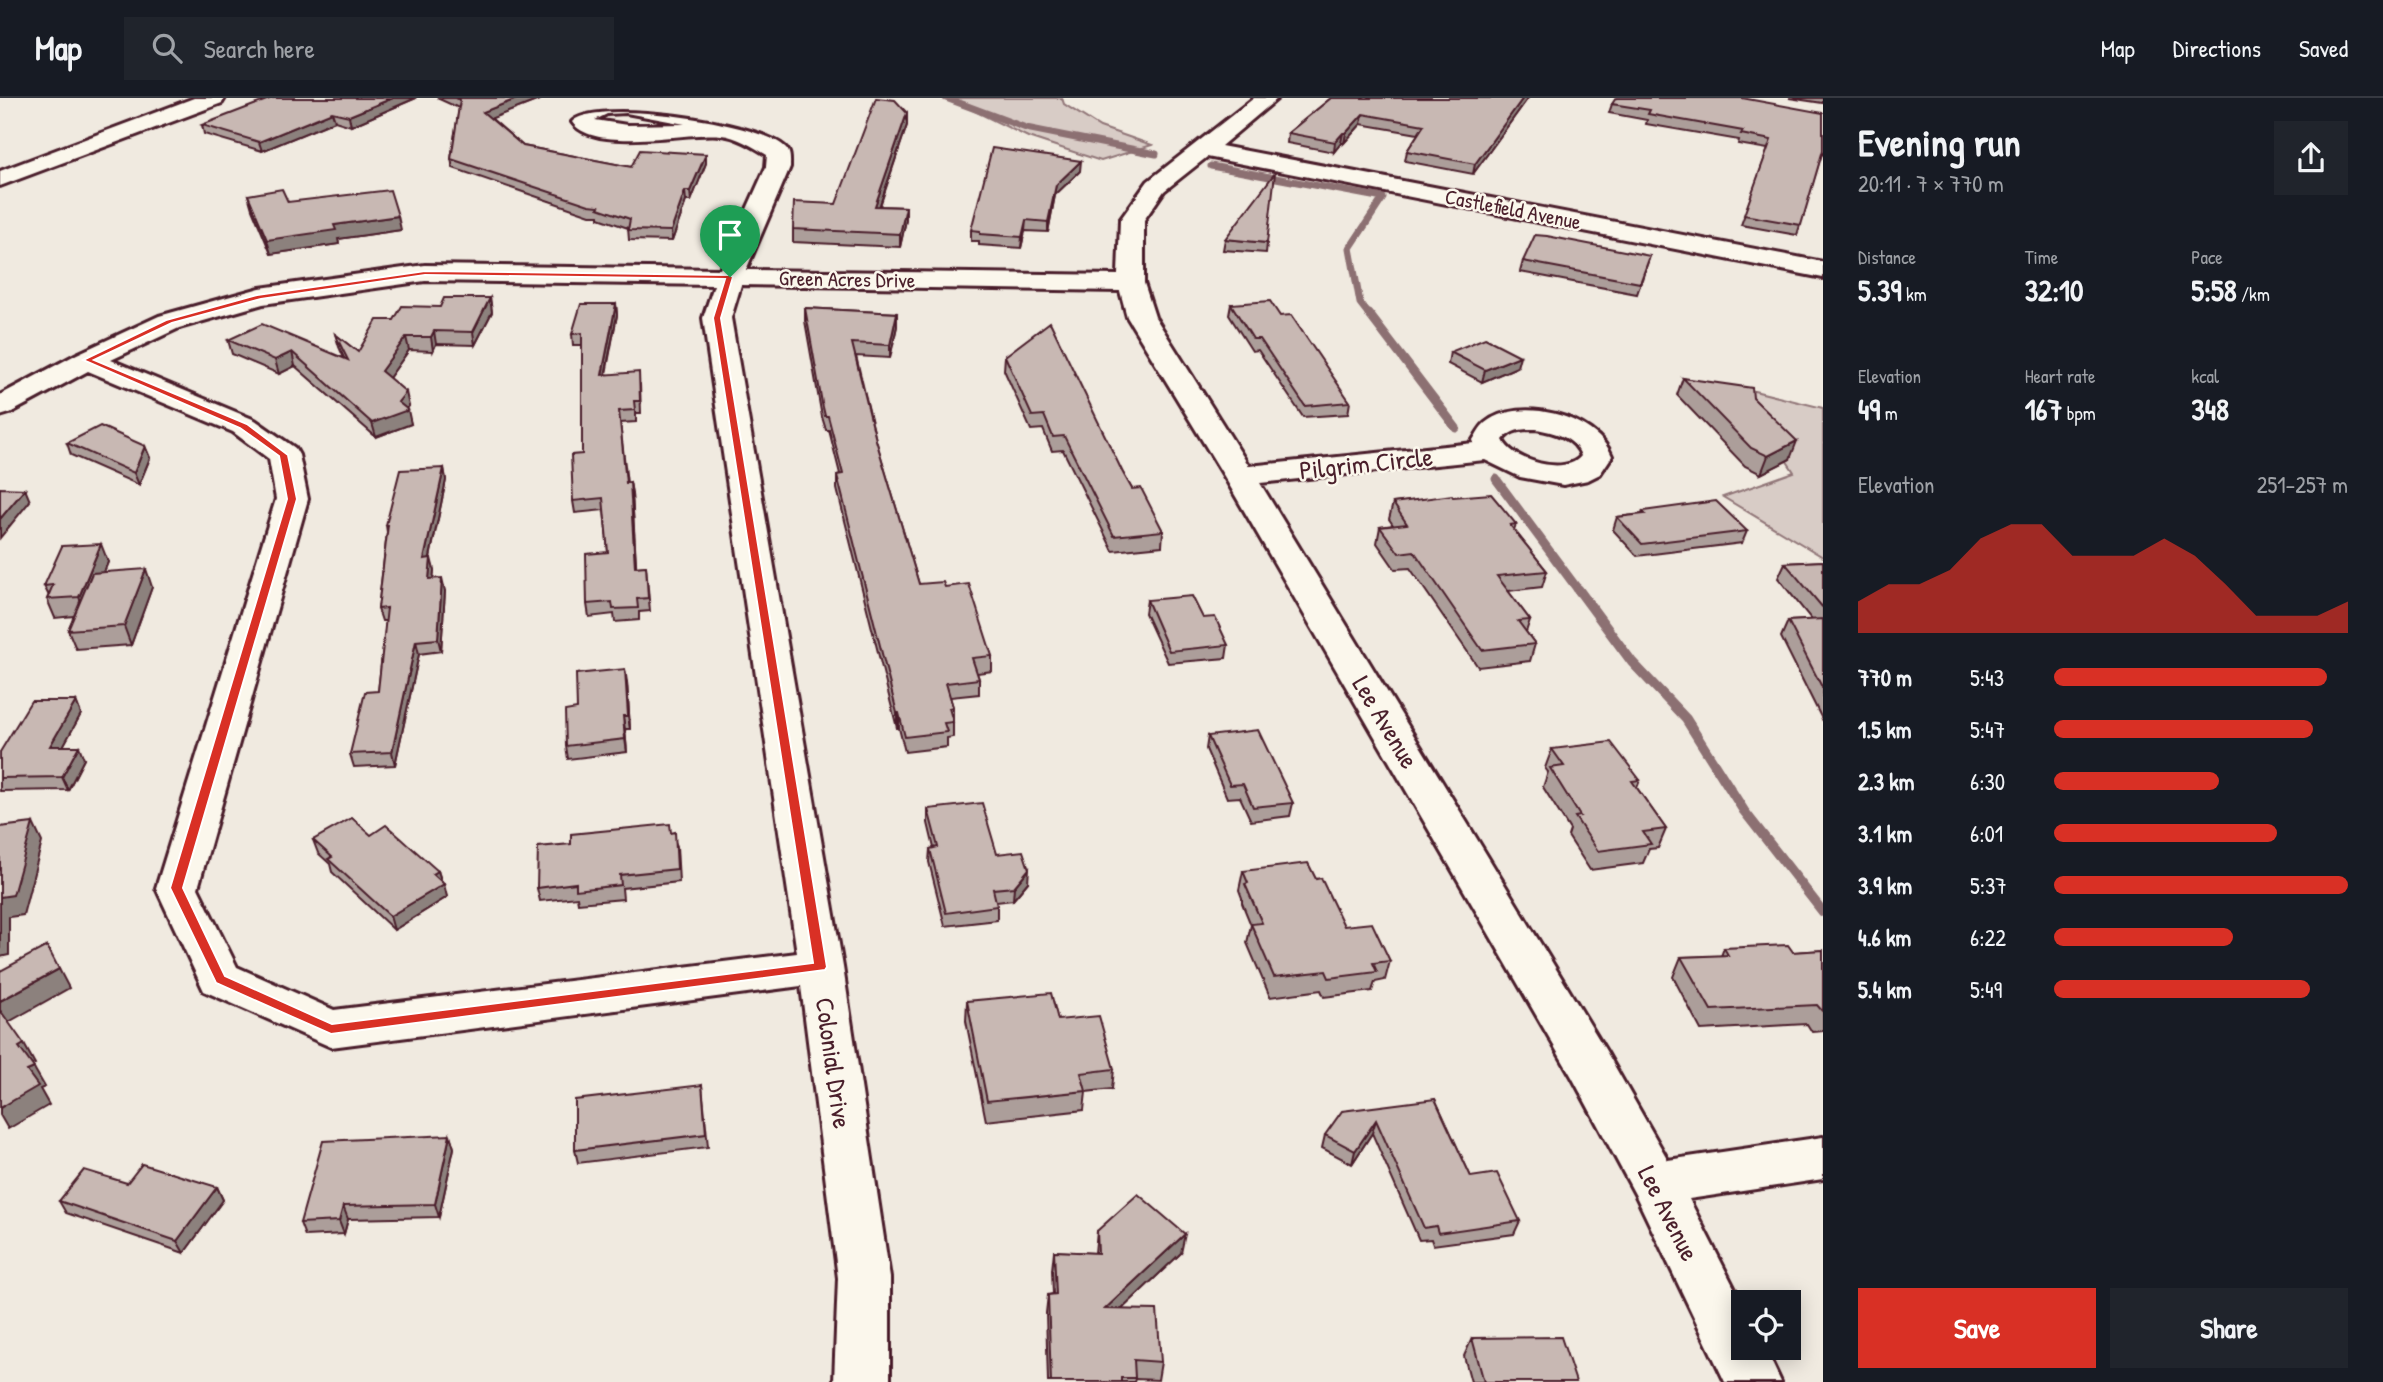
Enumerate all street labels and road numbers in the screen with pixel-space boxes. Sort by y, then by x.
street label: Castlefield Avenue [1443,182,1583,236]
street label: Green Acres Drive [779,263,915,295]
street label: Pilgrim Circle [1298,439,1434,487]
street label: Lee Avenue [1345,669,1427,775]
street label: Colonial Drive [808,995,860,1131]
street label: Lee Avenue [1630,1159,1708,1267]

